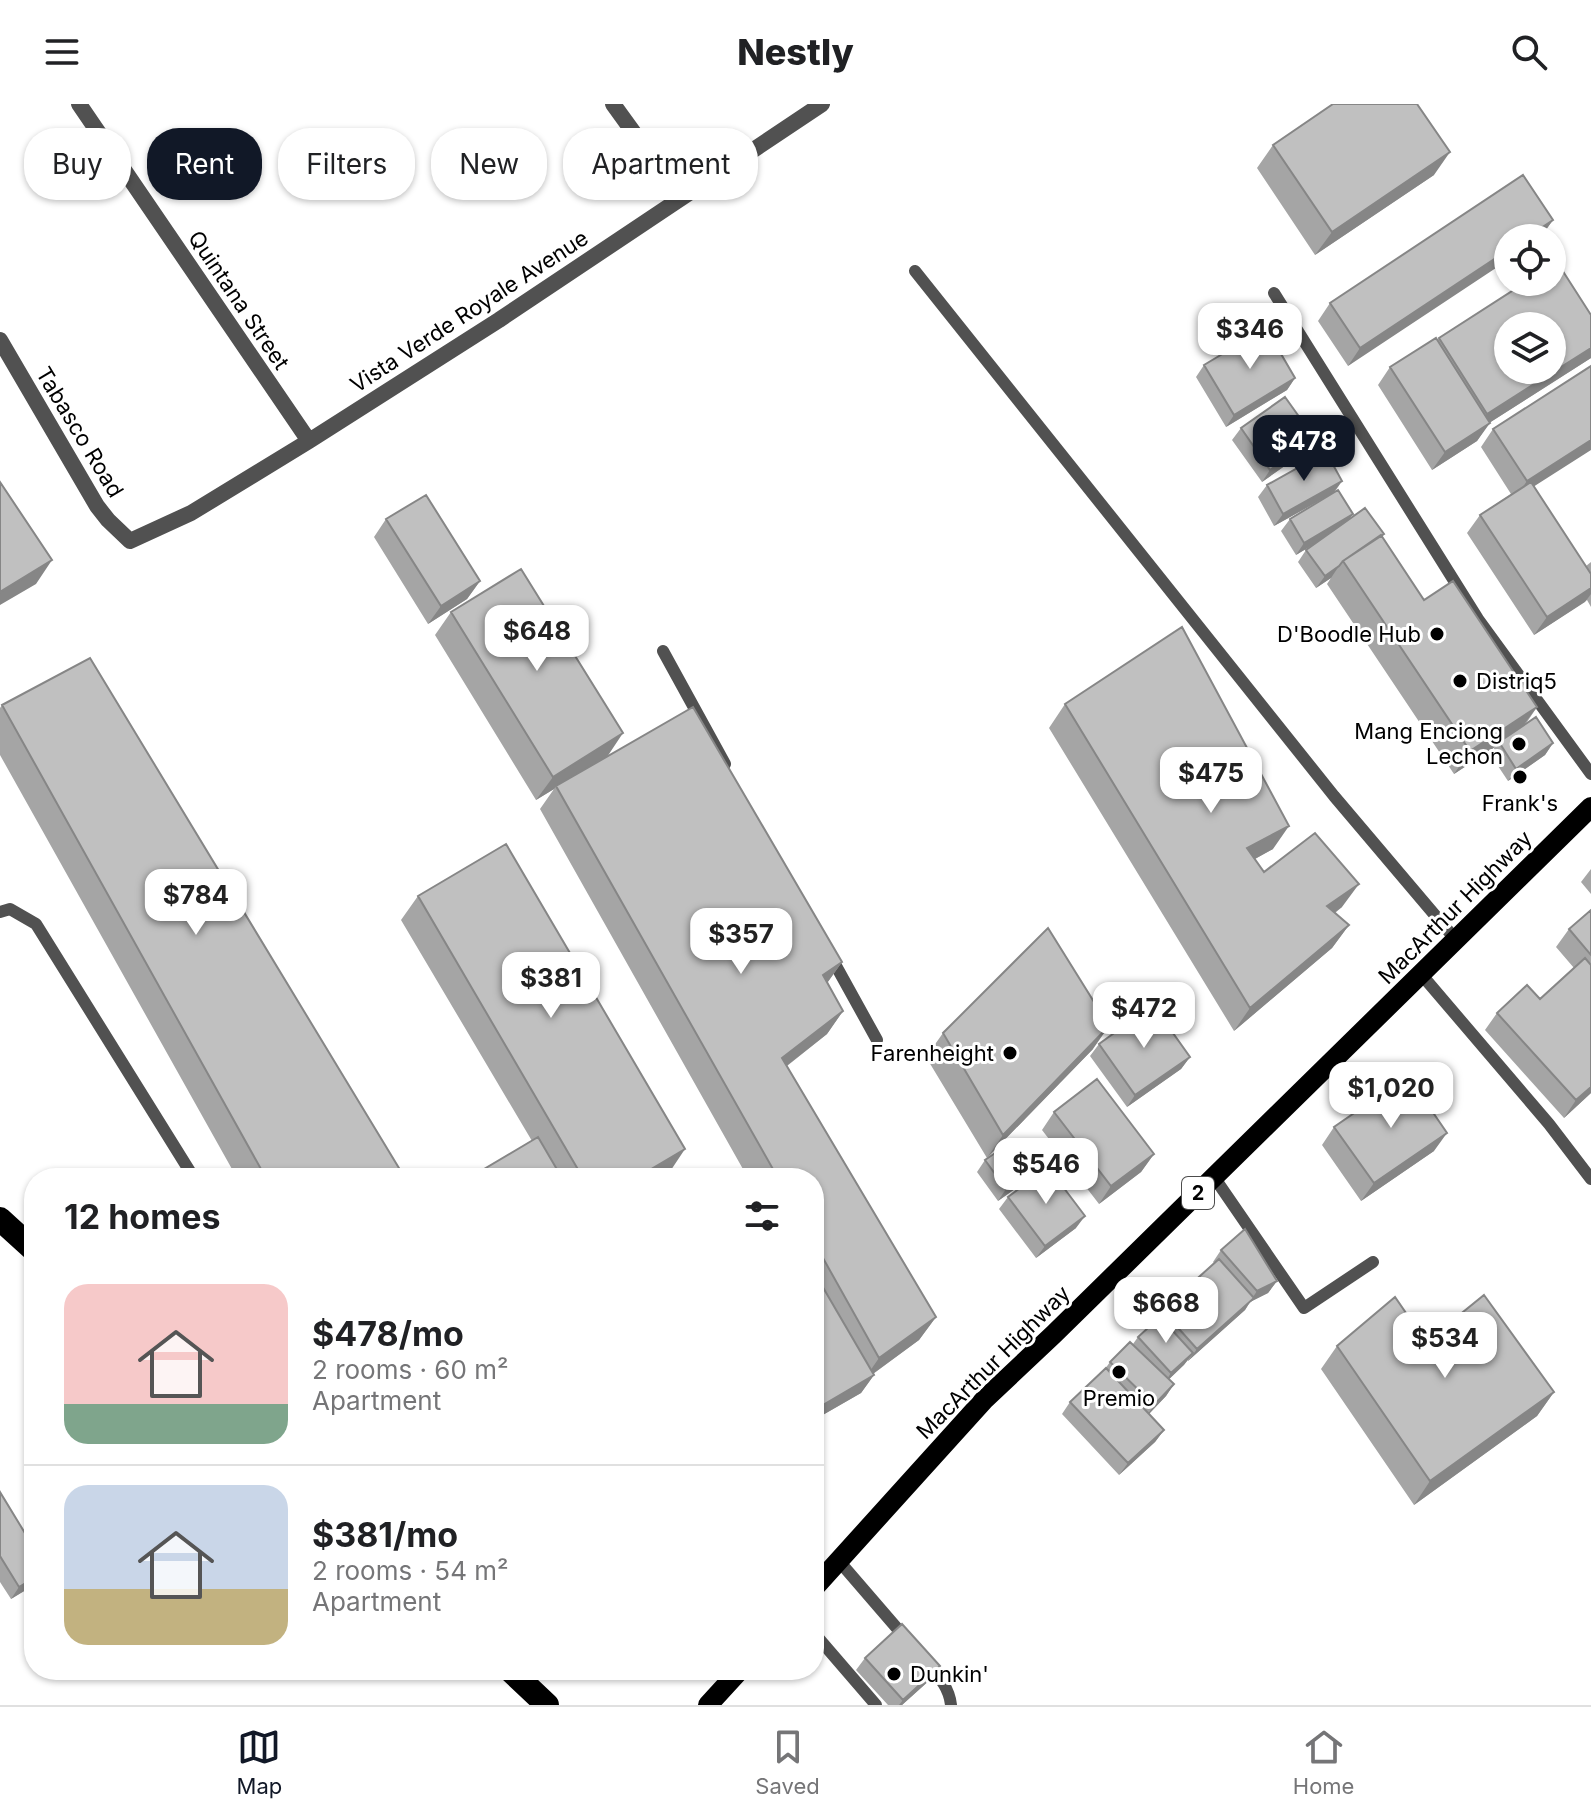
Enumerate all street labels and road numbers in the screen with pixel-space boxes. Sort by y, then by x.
street label: Vista Verde Royale Avenue [345,224,593,398]
street label: Quintana Street [183,226,295,374]
street label: Tabasco Road [31,362,129,502]
street label: MacArthur Highway [1373,825,1537,989]
road number: 2 [1182,1177,1214,1209]
street label: MacArthur Highway [911,1280,1075,1444]

